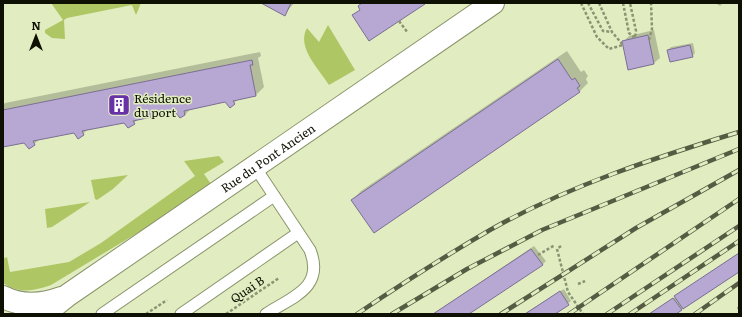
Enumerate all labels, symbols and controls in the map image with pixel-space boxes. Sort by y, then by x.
north arrow [16,16,56,56]
text: N [31,17,41,33]
place label: Résidence du port [134,89,191,121]
building icon: Résidence du port [106,92,132,118]
street label: Rue du Pont Ancien [217,119,319,197]
street label: Quai B [226,271,268,307]

